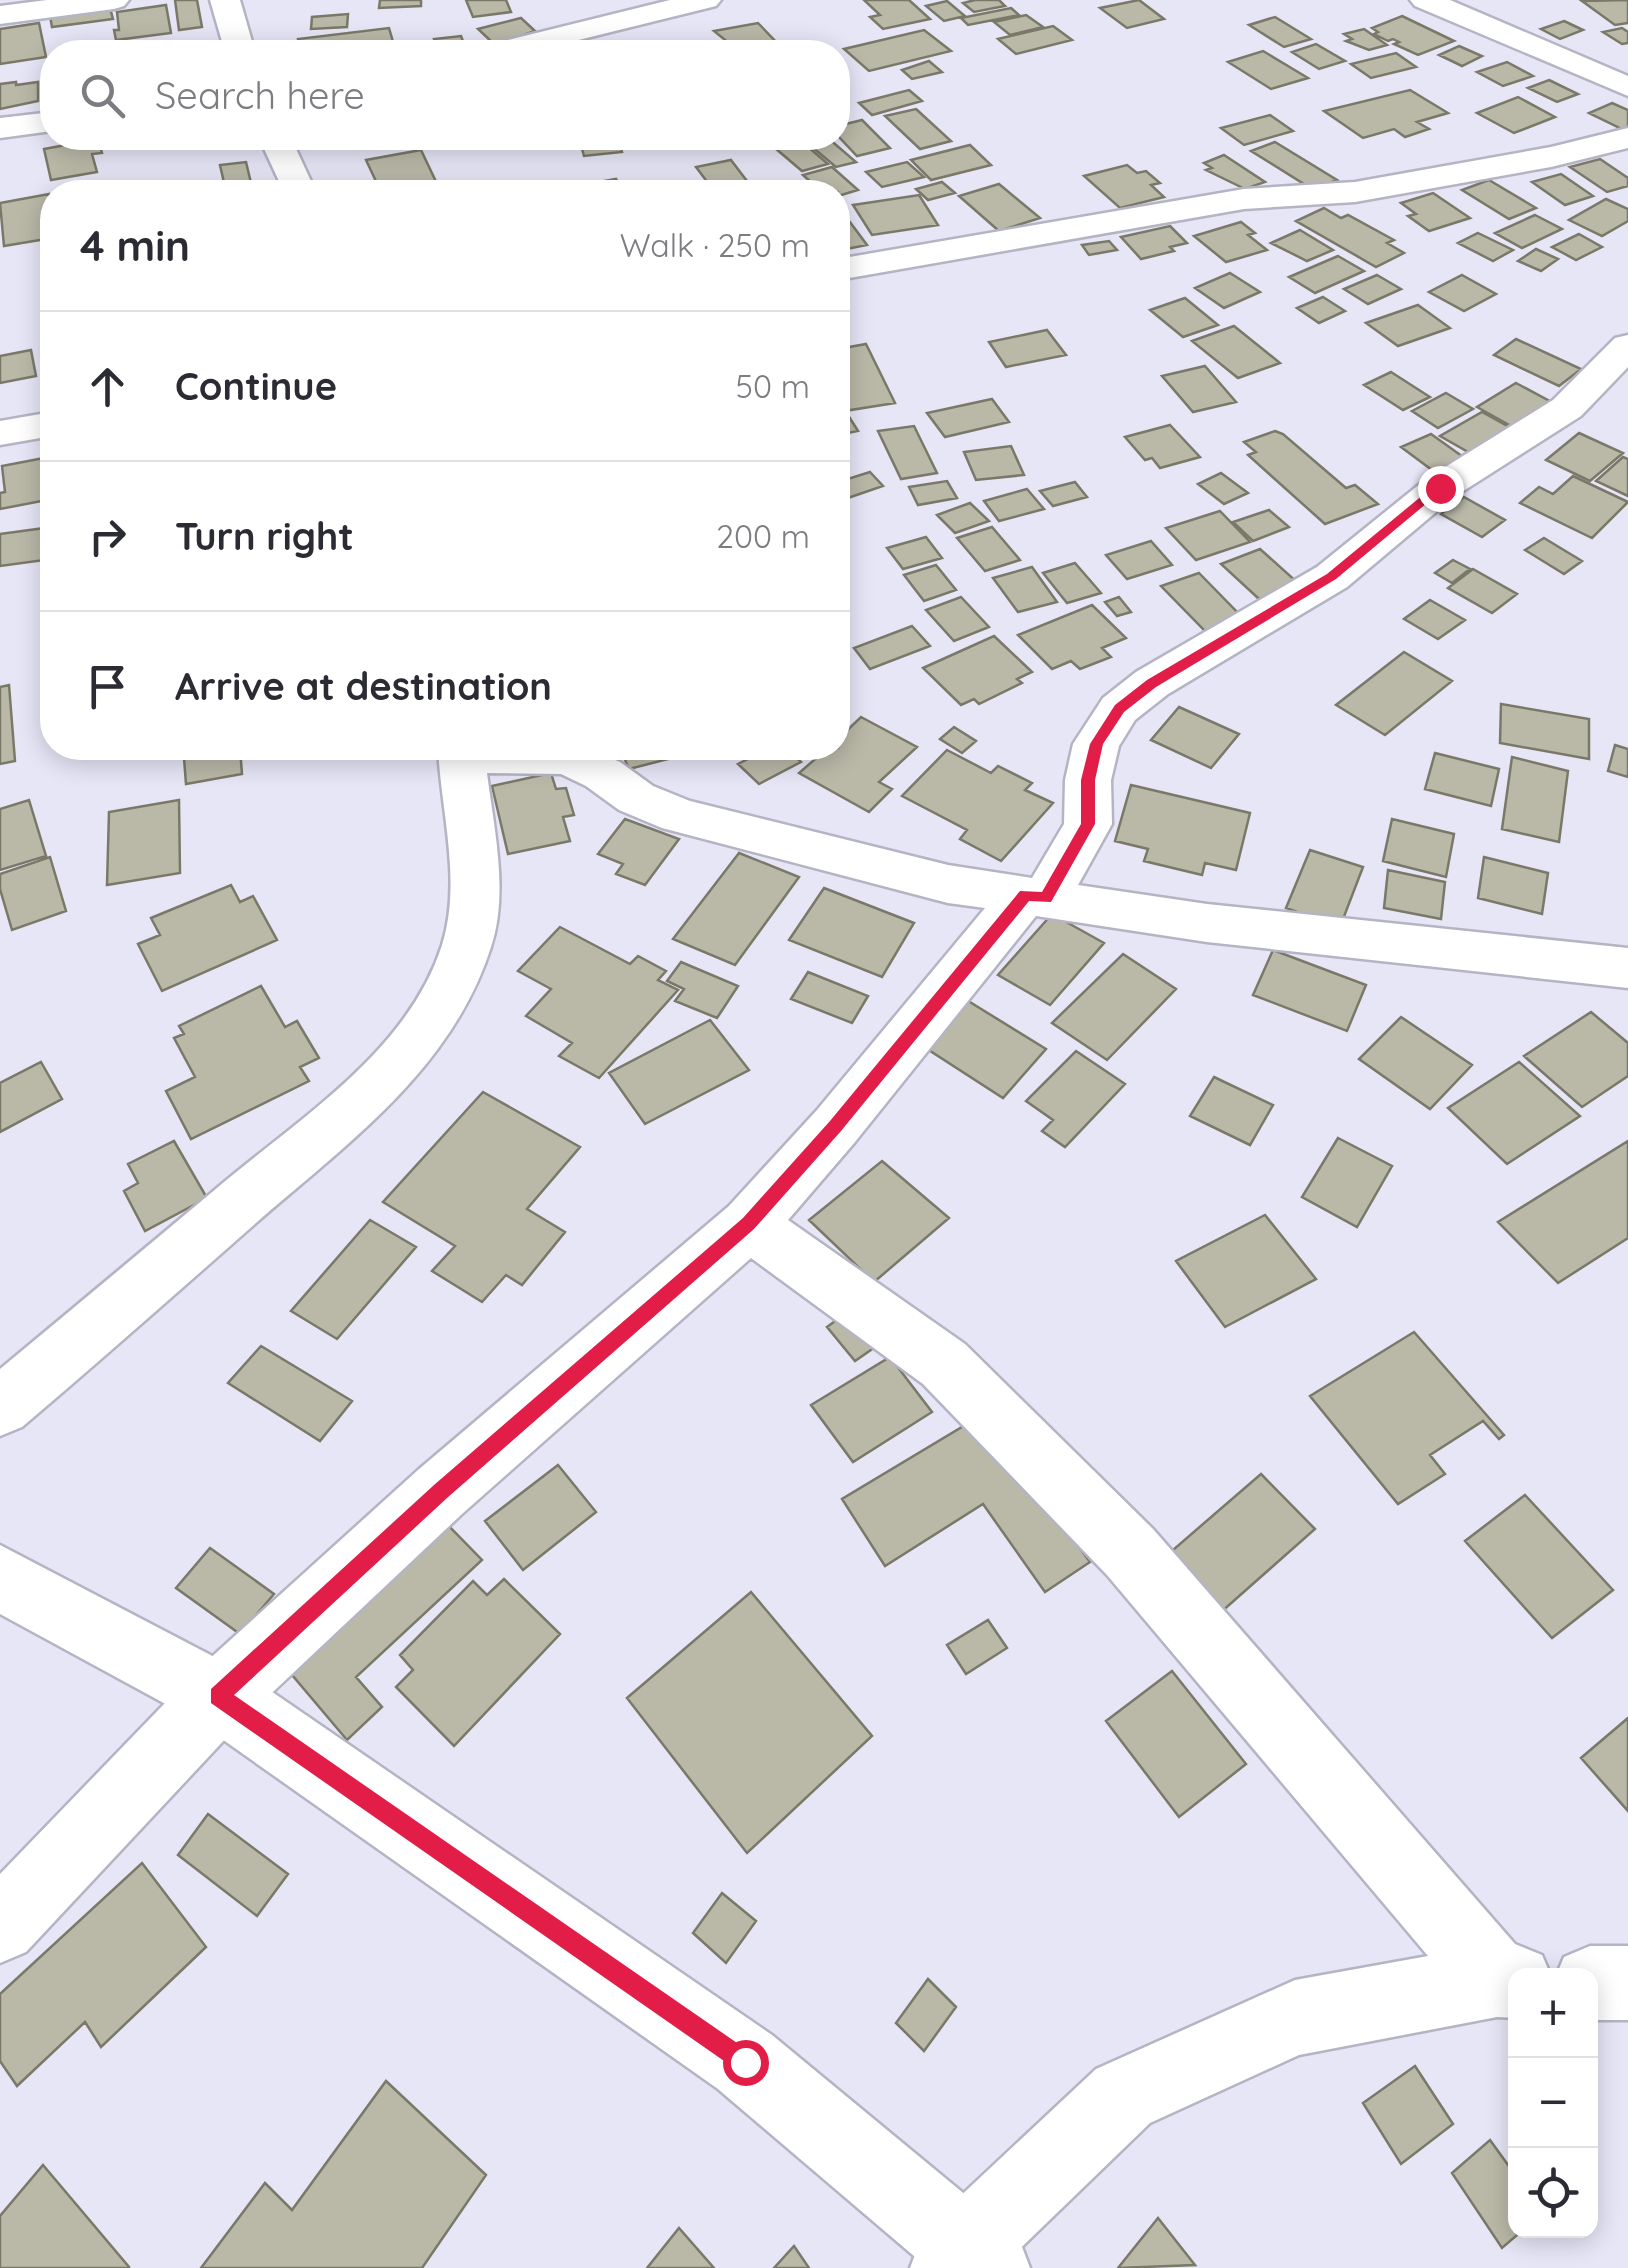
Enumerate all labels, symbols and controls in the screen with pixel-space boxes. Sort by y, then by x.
search box [40,40,850,150]
icon: search [75,68,130,123]
text: Search here [155,71,365,119]
text: 4 min [80,219,190,272]
text: Walk · 250 m [620,225,810,265]
icon: ahead [80,359,135,414]
text: Continue [175,362,337,410]
text: 50 m [736,366,810,406]
route end [1418,466,1464,512]
icon: right [80,509,135,564]
text: Turn right [175,512,354,560]
text: 200 m [716,516,810,556]
icon: arrive [80,659,135,714]
text: Arrive at destination [175,662,552,710]
map controls [1508,1968,1598,2238]
button: + [1508,1968,1598,2058]
route start [723,2040,769,2086]
button: − [1508,2058,1598,2148]
button: locate [1508,2148,1598,2238]

